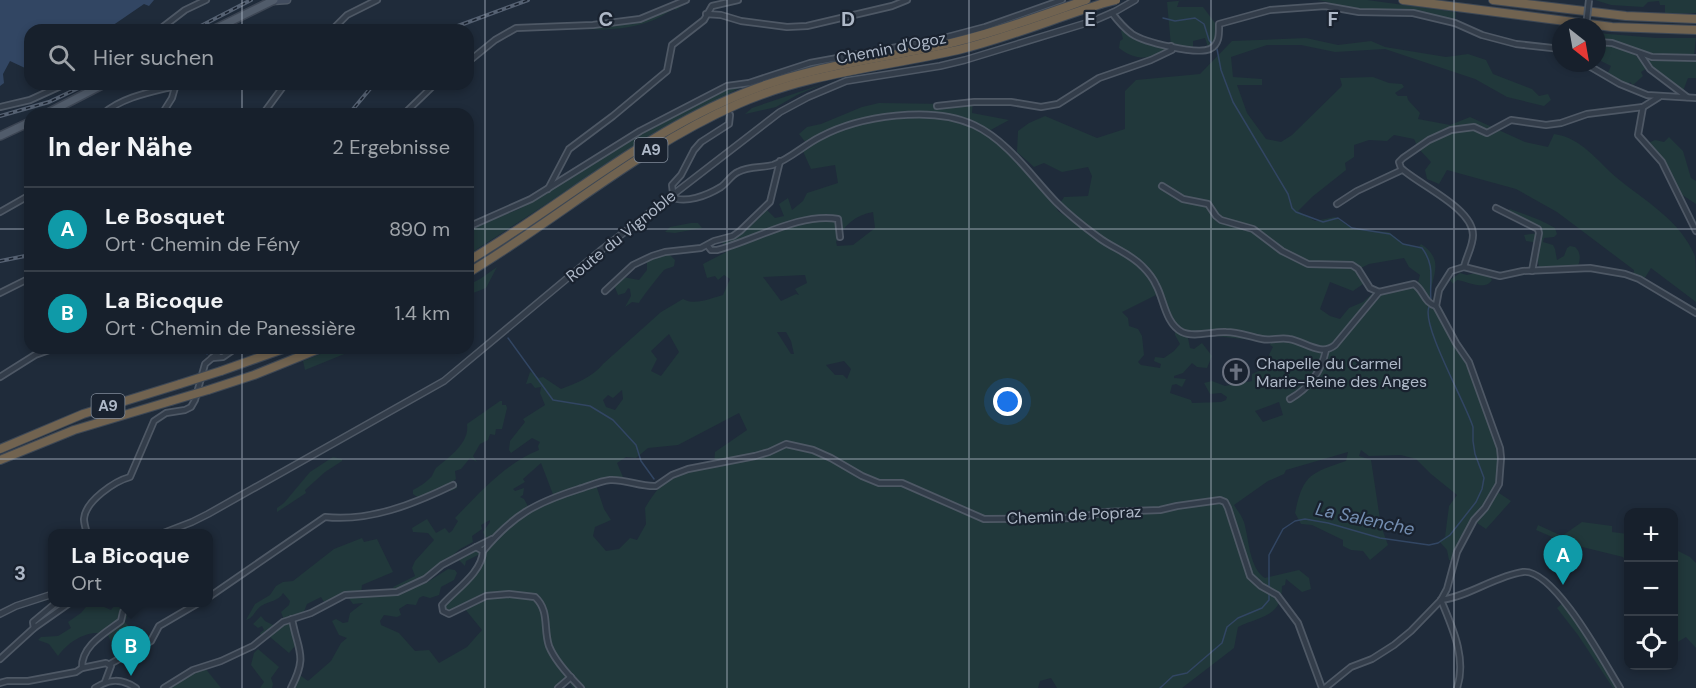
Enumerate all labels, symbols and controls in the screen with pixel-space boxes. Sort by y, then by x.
text: C [599,6,613,32]
text: D [841,6,855,32]
text: E [1084,6,1096,32]
text: F [1327,6,1339,32]
north arrow [1552,18,1606,72]
search box [24,24,474,90]
street label: Chemin d'Ogoz [834,27,948,69]
icon: search [45,41,78,74]
text: Hier suchen [93,43,214,72]
text: In der Nähe [48,130,193,164]
text: 2 Ergebnisse [332,134,450,160]
road number: A9 [634,138,668,162]
street label: Route du Vignoble [562,185,680,287]
text: Le Bosquet [105,202,225,231]
text: A [60,216,75,242]
text: 890 m [389,216,450,242]
text: Ort · Chemin de Fény [105,231,300,257]
text: La Bicoque [105,286,223,315]
text: B [61,300,74,326]
text: 1.4 km [394,300,450,326]
text: Ort · Chemin de Panessière [105,315,356,341]
place label: Chapelle du Carmel Marie-Reine des Anges [1256,353,1427,392]
church icon: Chapelle du Carmel Marie-Reine des Anges [1221,357,1251,387]
your location [993,387,1022,416]
road number: A9 [92,394,124,418]
water label: La Salenche [1313,497,1417,541]
street label: Chemin de Popraz [1006,501,1142,529]
map controls [1624,508,1678,670]
button: + [1624,508,1678,562]
popup [48,529,213,607]
pin: A [1544,536,1582,585]
text: La Bicoque [71,541,190,570]
text: 3 [14,560,26,586]
button: − [1624,562,1678,616]
text: Ort [71,570,102,596]
button: locate [1624,616,1678,670]
pin: B [112,626,150,676]

